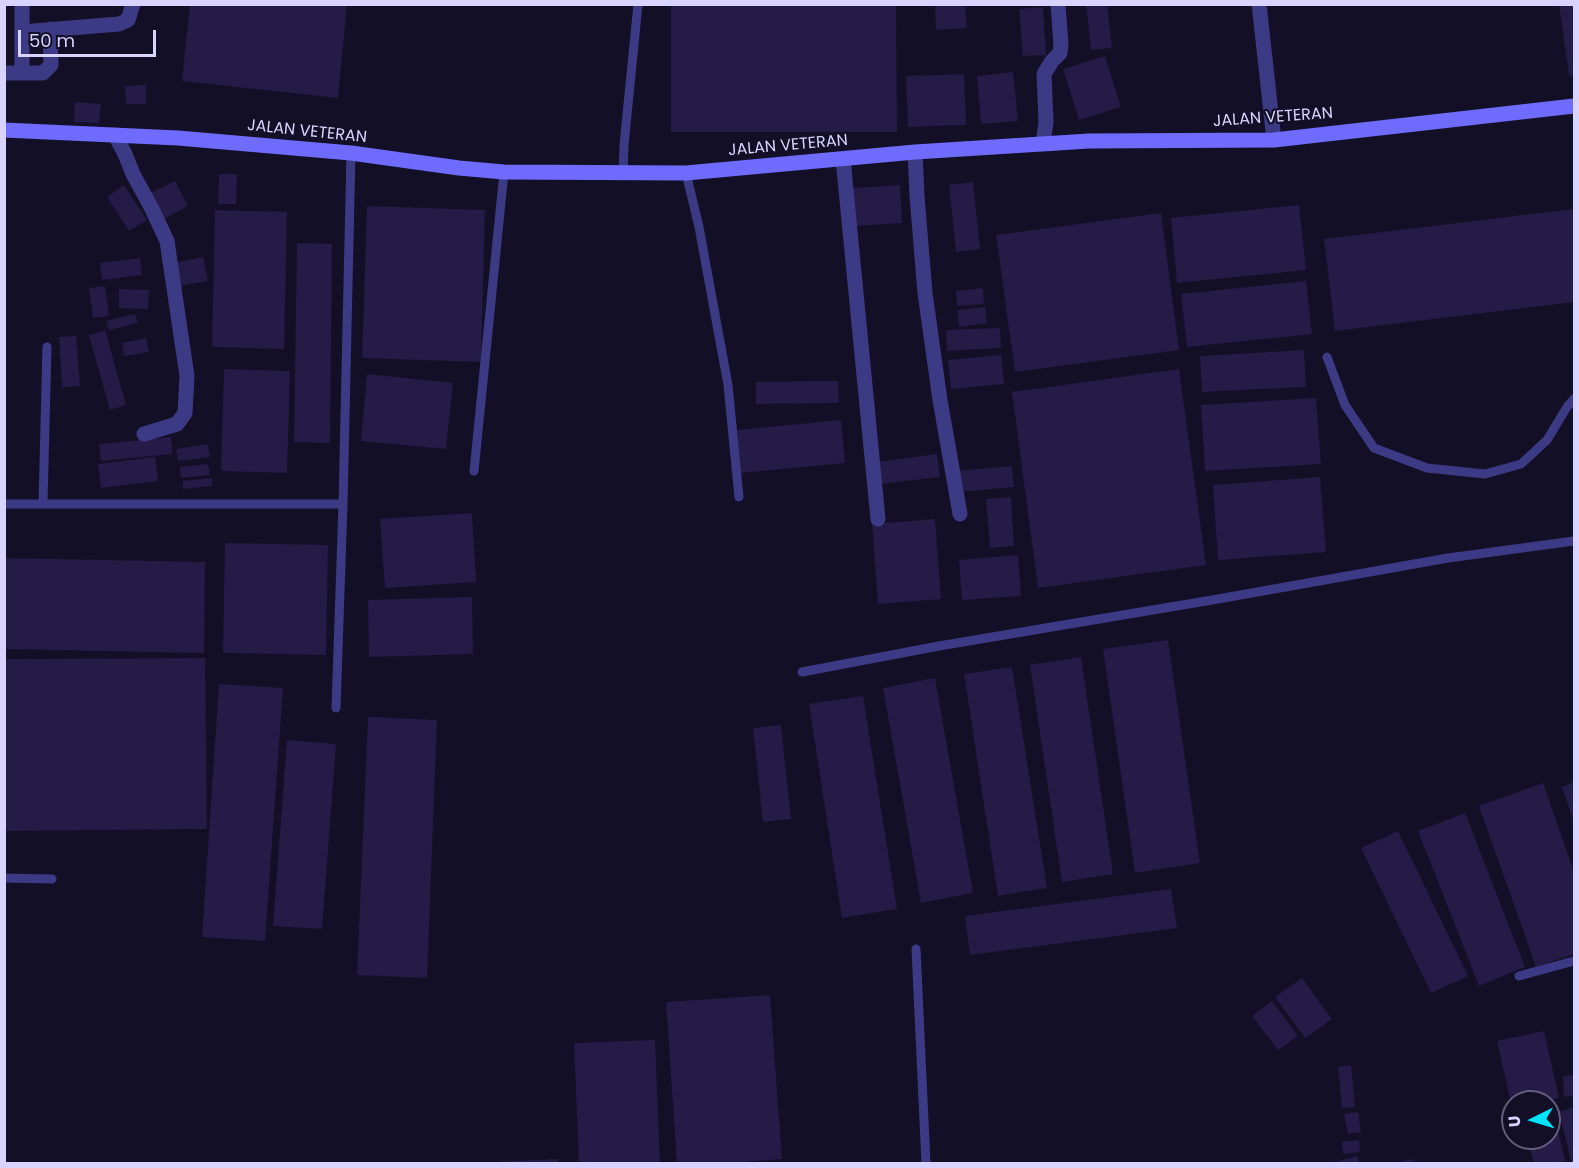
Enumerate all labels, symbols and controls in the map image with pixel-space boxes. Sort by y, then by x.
scale bar [21,18,159,56]
text: 50 m [29,28,75,53]
street label: JALAN VETERAN [1212,104,1334,132]
street label: JALAN VETERAN [246,116,368,148]
street label: JALAN VETERAN [727,131,849,161]
north arrow [1501,1090,1561,1150]
text: U [1503,1115,1527,1128]

